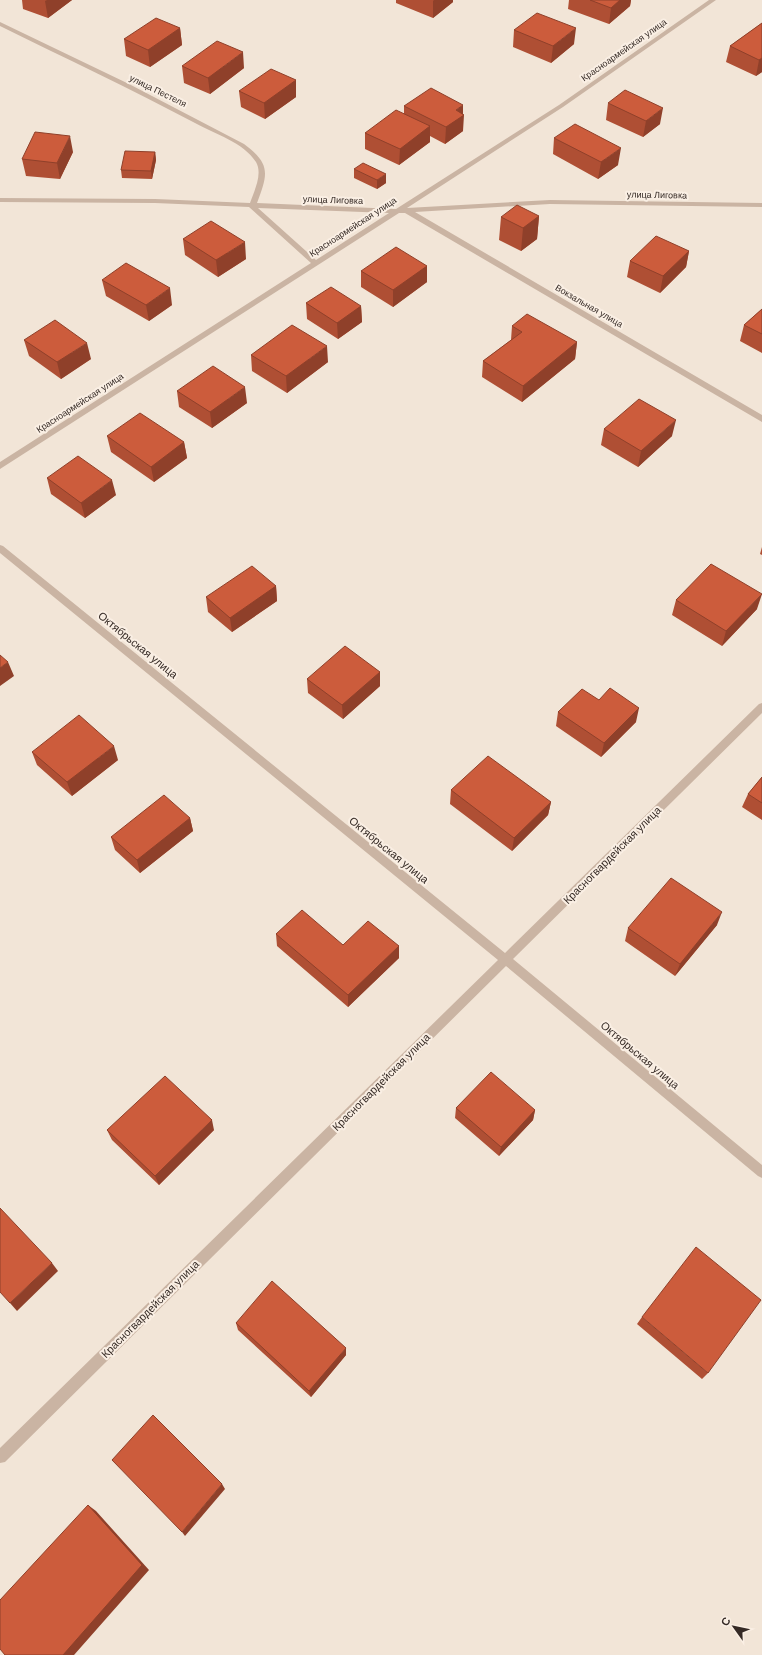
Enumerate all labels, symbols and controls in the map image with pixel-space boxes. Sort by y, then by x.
street label: Красноармейская улица [579,17,669,83]
street label: улица Пестеля [128,73,188,109]
street label: улица Лиговка [627,189,687,201]
street label: улица Лиговка [303,194,363,206]
street label: Красноармейская улица [308,195,398,259]
street label: Вокзальная улица [553,283,625,329]
street label: Красноармейская улица [35,371,125,435]
street label: Октябрьская улица [96,609,181,681]
street label: Красногвардейская улица [561,803,664,906]
street label: Октябрьская улица [347,814,432,886]
street label: Октябрьская улица [598,1019,682,1092]
street label: Красногвардейская улица [330,1030,433,1133]
street label: Красногвардейская улица [99,1257,202,1360]
north arrow [714,1607,754,1647]
text: С [718,1615,733,1628]

